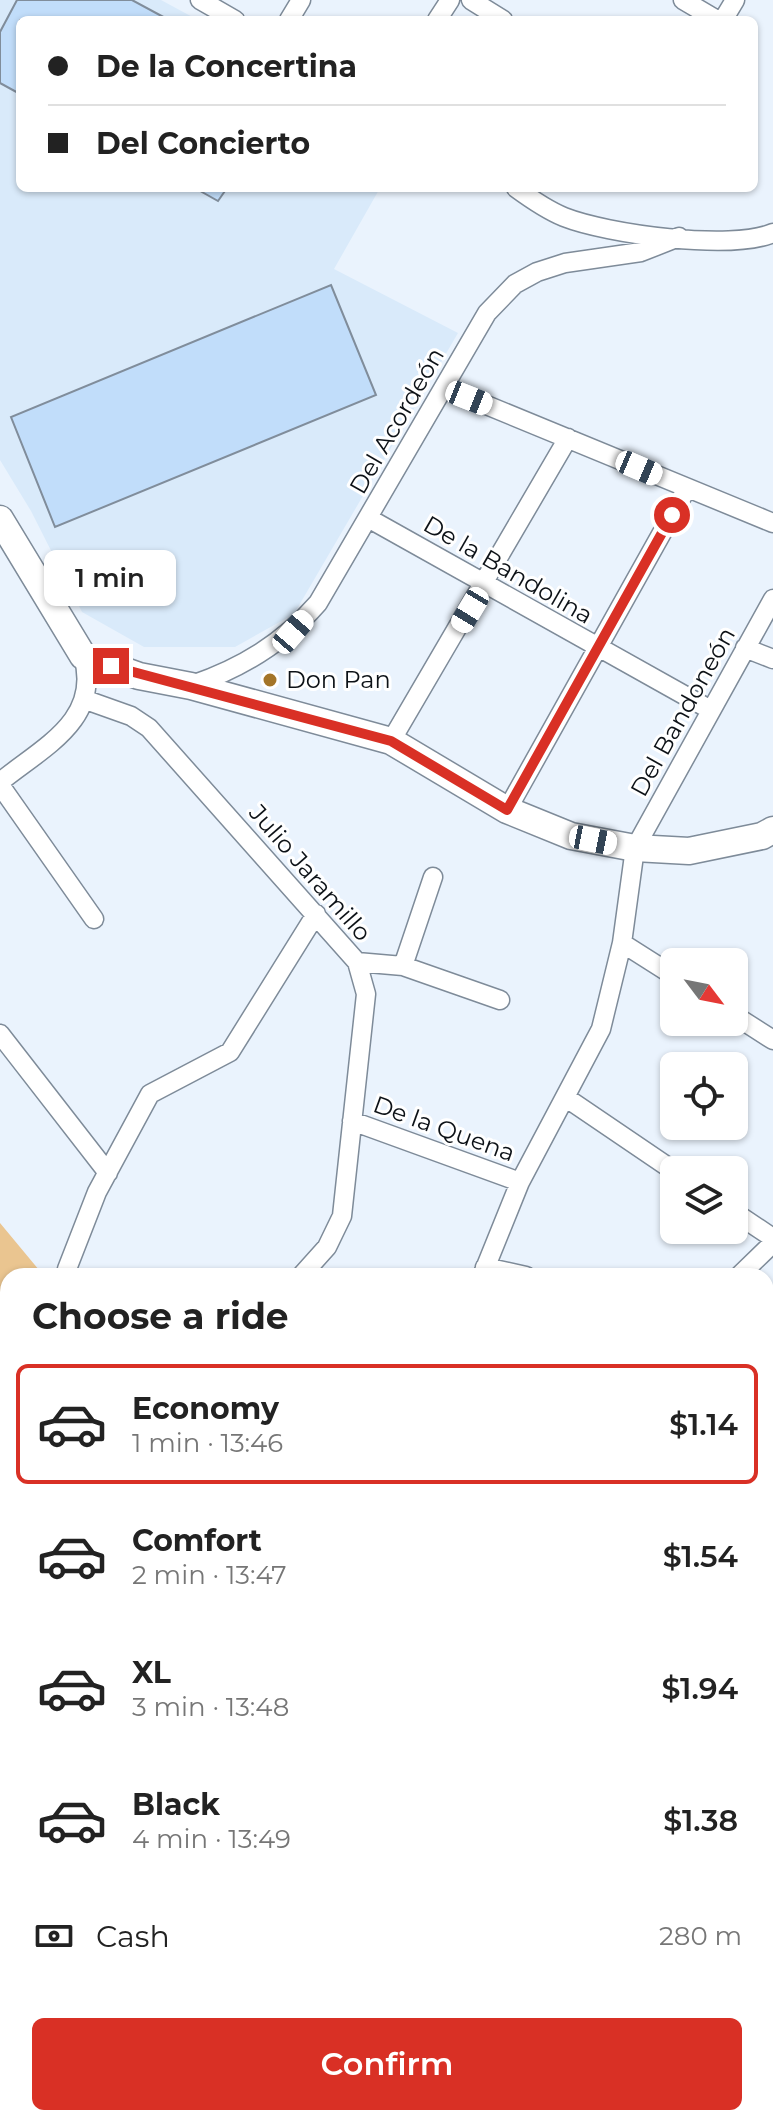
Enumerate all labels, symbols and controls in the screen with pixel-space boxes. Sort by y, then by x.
text: De la Concertina [96,48,357,85]
text: Del Concierto [96,125,310,162]
street label: Del Acordeón [343,343,450,499]
car [442,378,496,418]
car [612,448,666,488]
route start [654,497,690,533]
street label: De la Bandolina [418,509,598,630]
callout: 1 min [45,550,177,606]
text: 1 min [75,562,145,594]
car [447,583,493,637]
car [268,606,318,658]
street label: Del Bandoneón [624,622,741,801]
route end [93,648,129,684]
place label: Don Pan [286,665,391,694]
marker: Don Pan [261,671,279,689]
street label: Julio Jaramillo [243,798,378,947]
car [567,824,619,856]
north arrow [660,948,748,1036]
map controls [660,948,748,1244]
button: locate [660,1052,748,1140]
street label: De la Quena [369,1089,519,1168]
button: layers [660,1156,748,1244]
text: Choose a ride [32,1294,289,1338]
icon: car [36,1388,108,1460]
text: Economy [132,1390,279,1427]
text: $1.14 [669,1406,738,1443]
text: 1 min · 13:46 [132,1427,283,1459]
icon: car [36,1520,108,1592]
text: Comfort [132,1522,262,1559]
text: $1.54 [663,1538,738,1575]
text: 2 min · 13:47 [132,1559,287,1591]
icon: car [36,1652,108,1724]
text: XL [132,1654,171,1691]
text: $1.94 [662,1670,738,1707]
text: 3 min · 13:48 [132,1691,289,1723]
icon: car [36,1784,108,1856]
text: Black [132,1786,220,1823]
text: $1.38 [663,1802,738,1839]
text: 4 min · 13:49 [132,1823,291,1855]
icon: cash [32,1914,76,1958]
text: Cash [96,1918,170,1955]
text: 280 m [659,1920,742,1952]
button: Confirm [32,2018,742,2110]

